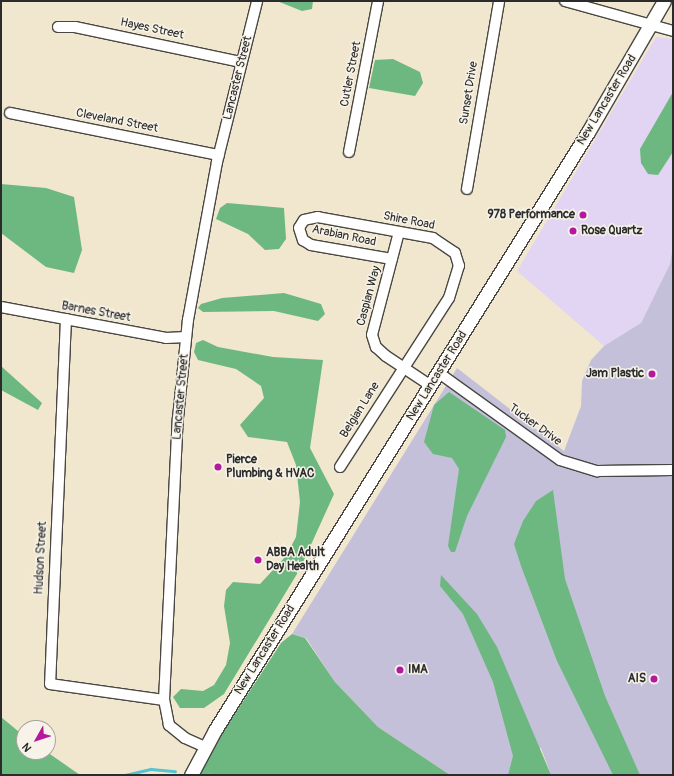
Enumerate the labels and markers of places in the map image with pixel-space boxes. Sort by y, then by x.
place label: 978 Performance [487,208,575,222]
marker: 978 Performance [578,210,588,220]
place label: Rose Quartz [581,224,643,238]
marker: Rose Quartz [568,226,578,236]
place label: Jam Plastic [586,367,644,381]
marker: Jam Plastic [647,369,657,379]
place label: Pierce Plumbing & HVAC [226,453,314,481]
marker: Pierce Plumbing & HVAC [213,462,223,472]
place label: ABBA Adult Day Health [266,546,325,574]
marker: ABBA Adult Day Health [253,555,263,565]
place label: IMA [408,663,428,677]
marker: IMA [395,665,405,675]
place label: AIS [628,672,646,686]
marker: AIS [649,674,659,684]

